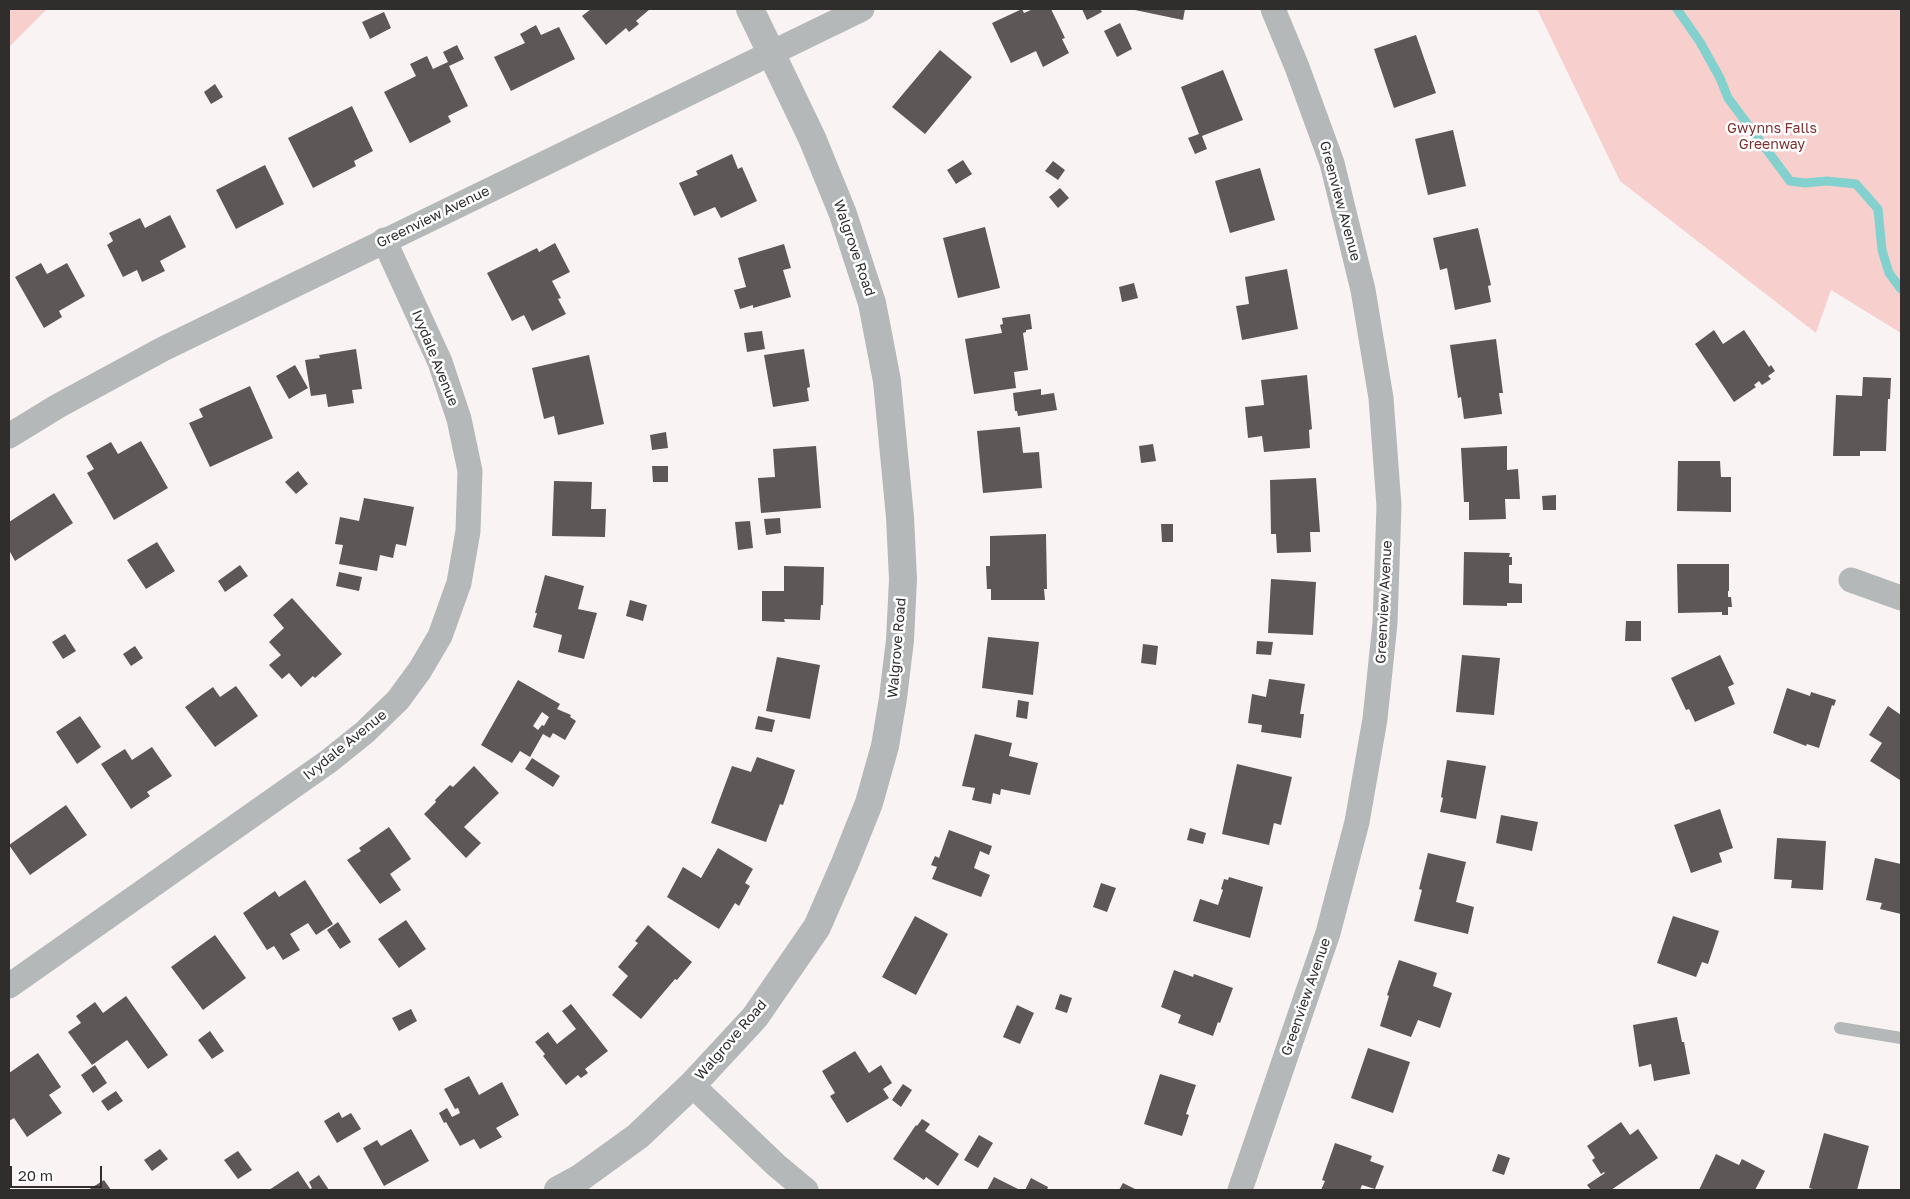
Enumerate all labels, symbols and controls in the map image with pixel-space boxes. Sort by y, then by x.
park label: Gwynns Falls Greenway [1727,121,1817,154]
street label: Greenview Avenue [1316,139,1364,263]
street label: Greenview Avenue [374,182,492,252]
street label: Walgrove Road [830,198,878,298]
street label: Ivydale Avenue [408,308,462,408]
street label: Greenview Avenue [1372,540,1396,664]
street label: Walgrove Road [884,597,910,699]
street label: Ivydale Avenue [300,706,390,784]
street label: Greenview Avenue [1278,936,1334,1058]
street label: Walgrove Road [692,997,770,1083]
scale bar [12,1156,105,1188]
text: 20 m [18,1166,53,1184]

